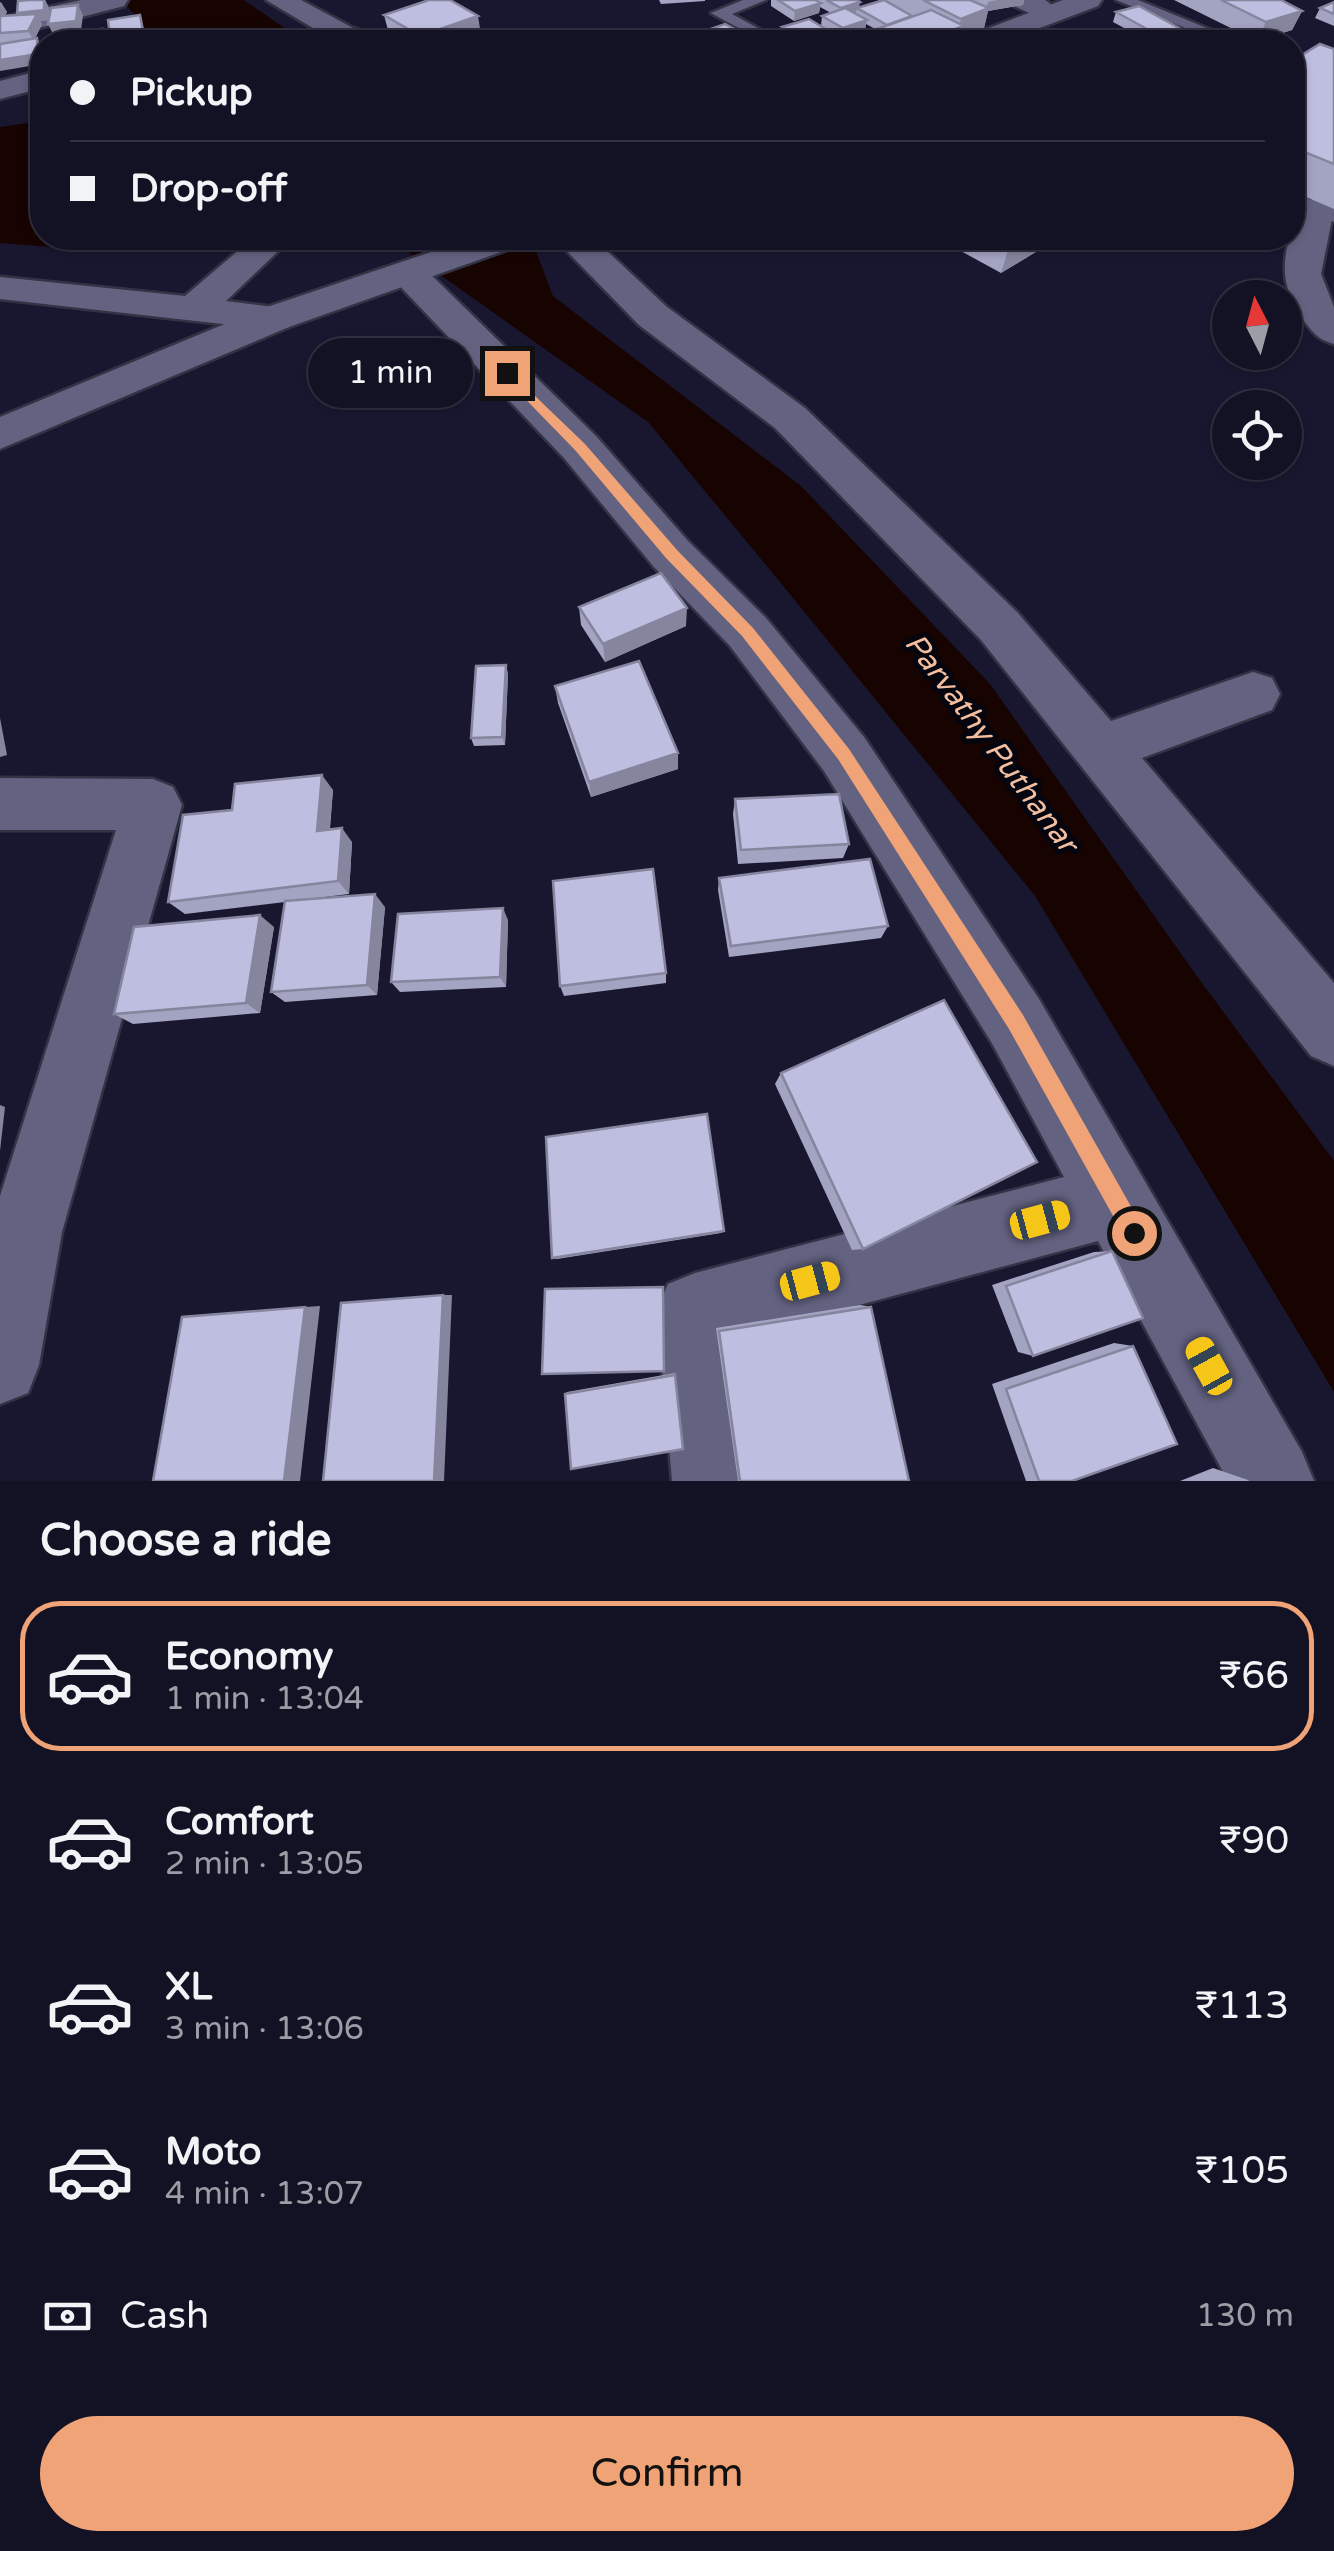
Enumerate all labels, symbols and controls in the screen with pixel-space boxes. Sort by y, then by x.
text: Pickup [130,70,253,116]
text: Drop-off [130,166,287,212]
north arrow [1212,280,1302,370]
map controls [1212,280,1302,480]
callout: 1 min [307,338,472,408]
route end [485,351,530,396]
text: 1 min [348,354,433,392]
button: locate [1212,390,1302,480]
water label: Parvathy Puthanar [897,626,1088,863]
car [1007,1198,1073,1242]
route start [1112,1211,1157,1256]
car [777,1259,843,1303]
car [1181,1332,1237,1400]
text: Choose a ride [40,1514,331,1568]
icon: car [45,1631,135,1721]
text: Economy [165,1634,333,1680]
text: ₹66 [1219,1653,1289,1699]
text: 1 min · 13:04 [165,1680,364,1718]
icon: car [45,1796,135,1886]
text: Comfort [165,1799,314,1845]
text: ₹90 [1219,1818,1289,1864]
text: 2 min · 13:05 [165,1845,364,1883]
icon: car [45,1961,135,2051]
text: XL [165,1964,212,2010]
text: ₹113 [1195,1983,1289,2029]
text: 3 min · 13:06 [165,2010,364,2048]
icon: car [45,2126,135,2216]
text: Moto [165,2129,261,2175]
text: ₹105 [1195,2148,1289,2194]
text: 4 min · 13:07 [165,2175,364,2213]
icon: cash [40,2289,95,2344]
text: Cash [120,2293,209,2339]
text: 130 m [1196,2297,1294,2335]
button: Confirm [40,2416,1294,2531]

